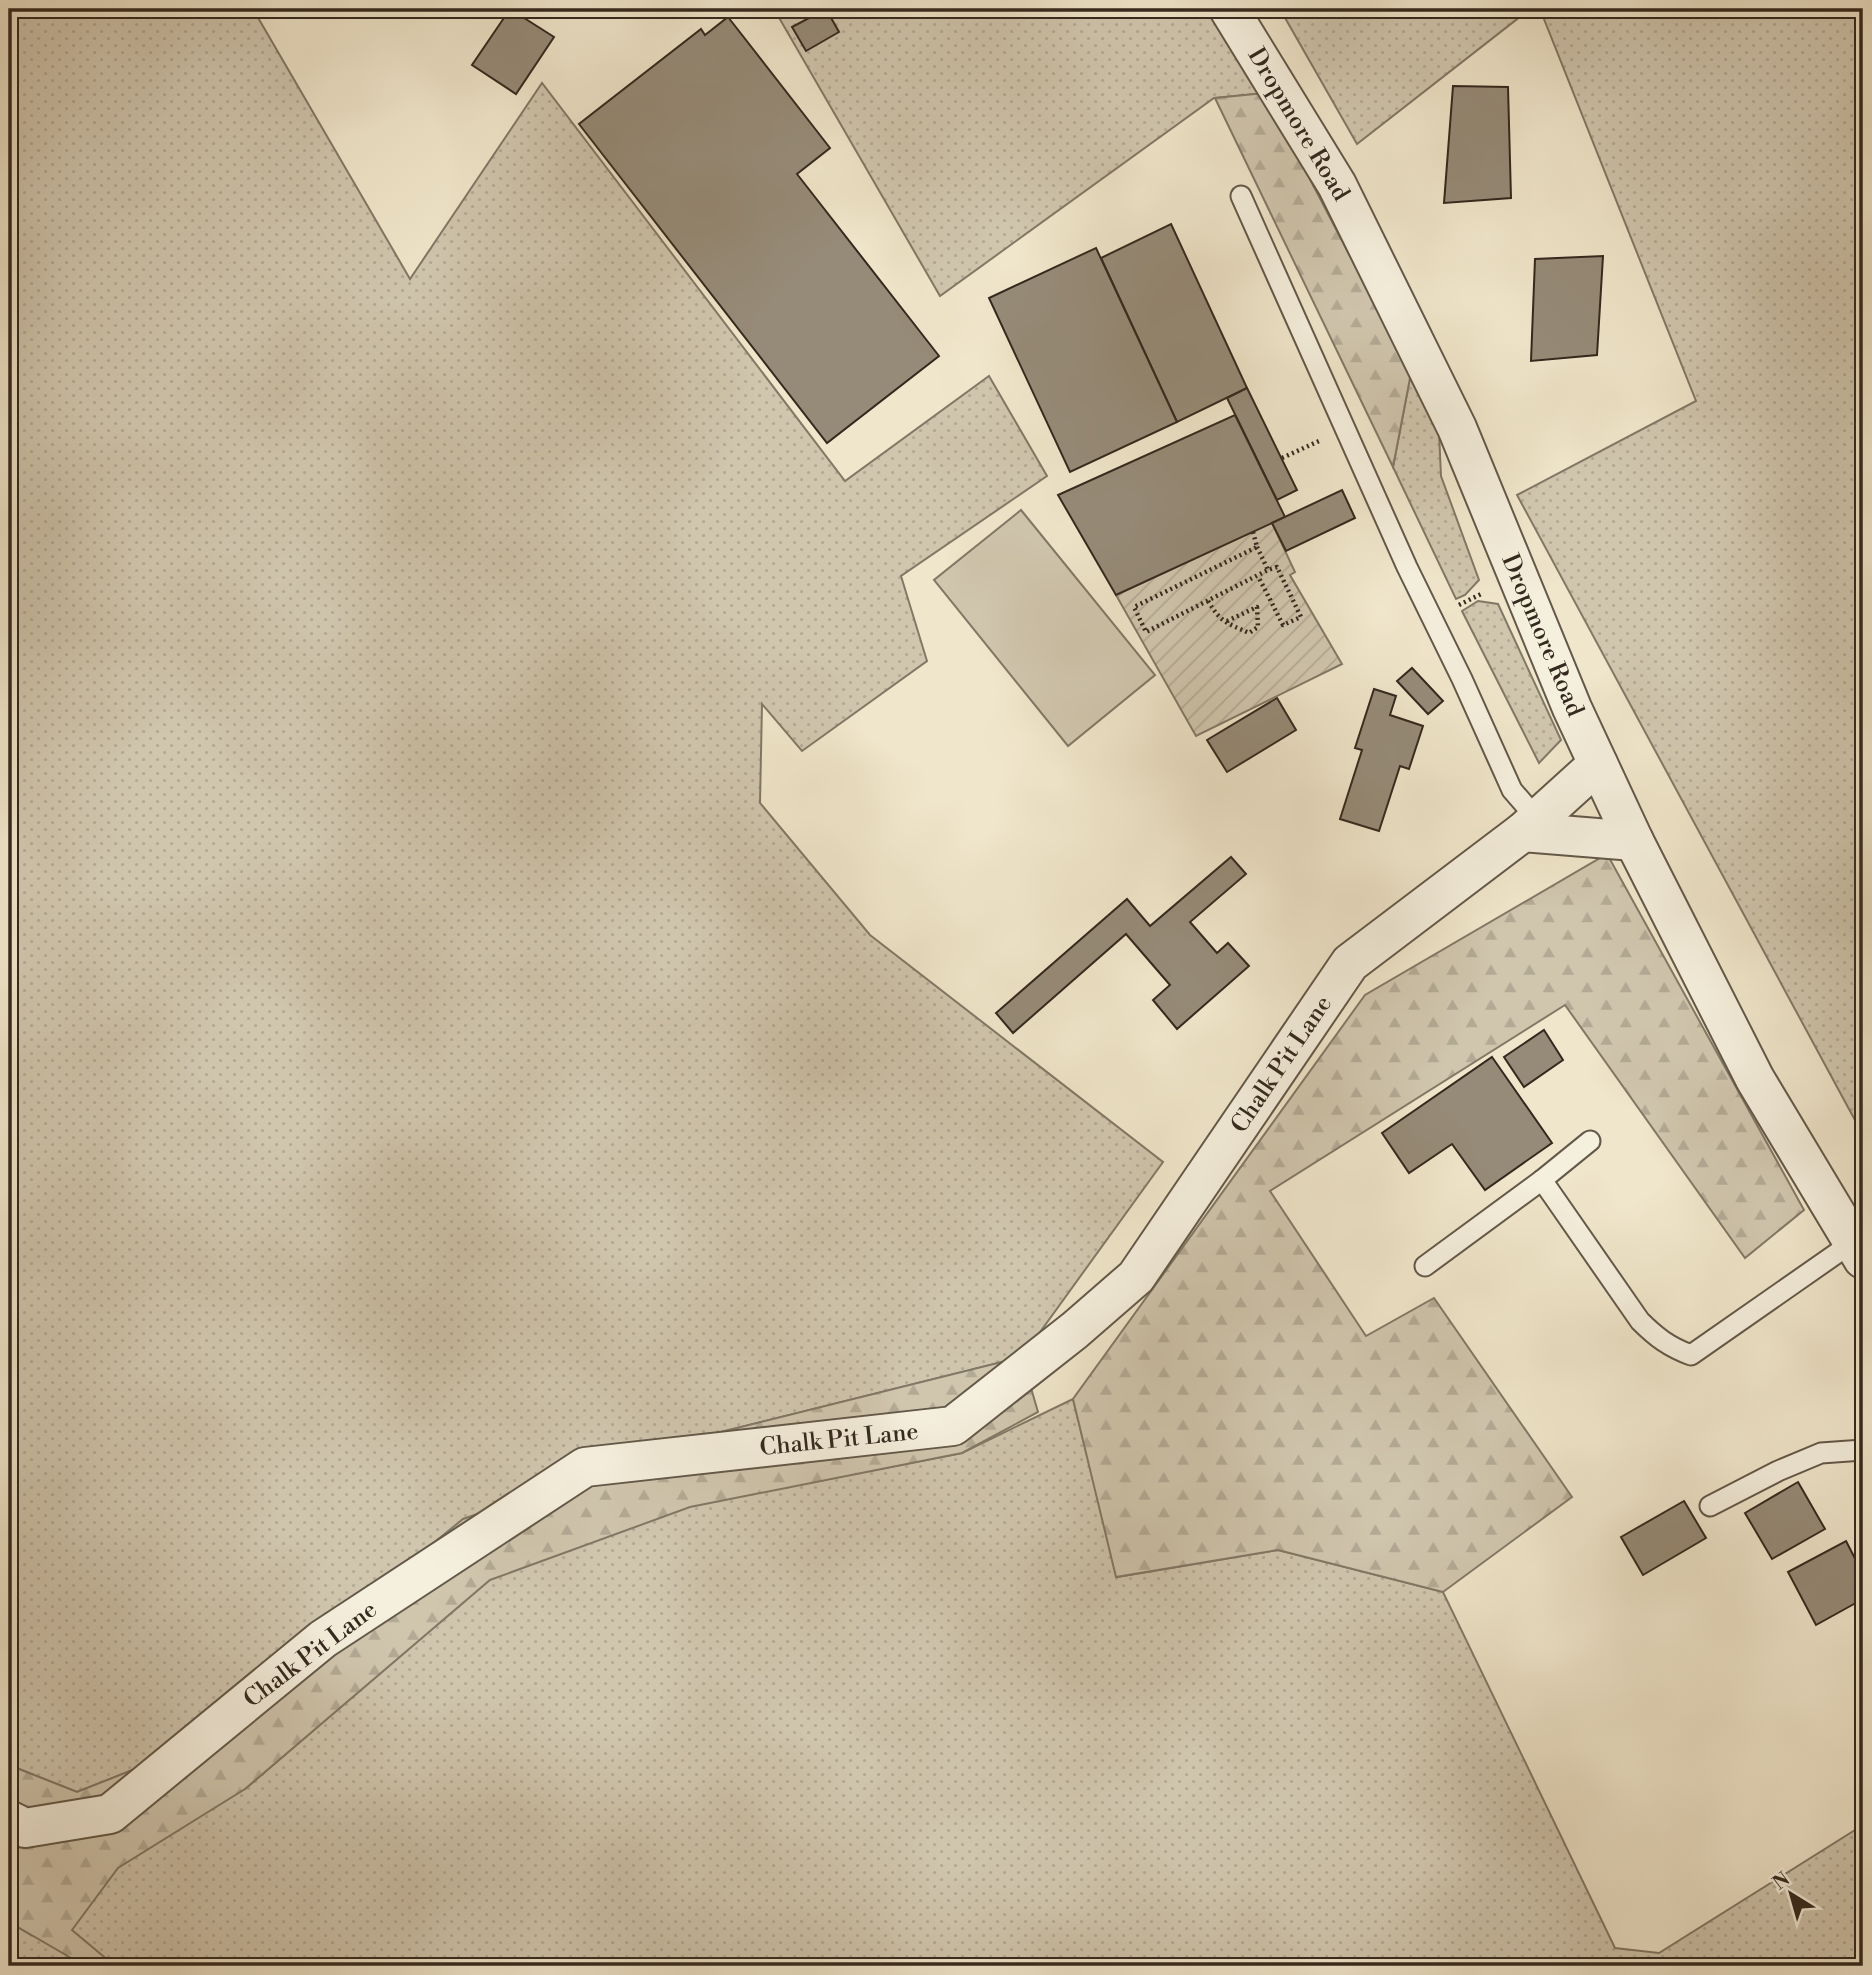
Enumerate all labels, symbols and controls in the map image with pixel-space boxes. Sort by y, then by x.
street label: Dropmore Road [1241,42,1356,207]
street label: Dropmore Road [1494,550,1590,721]
street label: Chalk Pit Lane [1225,990,1339,1139]
street label: Chalk Pit Lane [758,1417,920,1463]
street label: Chalk Pit Lane [238,1595,383,1715]
north arrow [1756,1860,1826,1930]
text: N [1768,1867,1795,1895]

